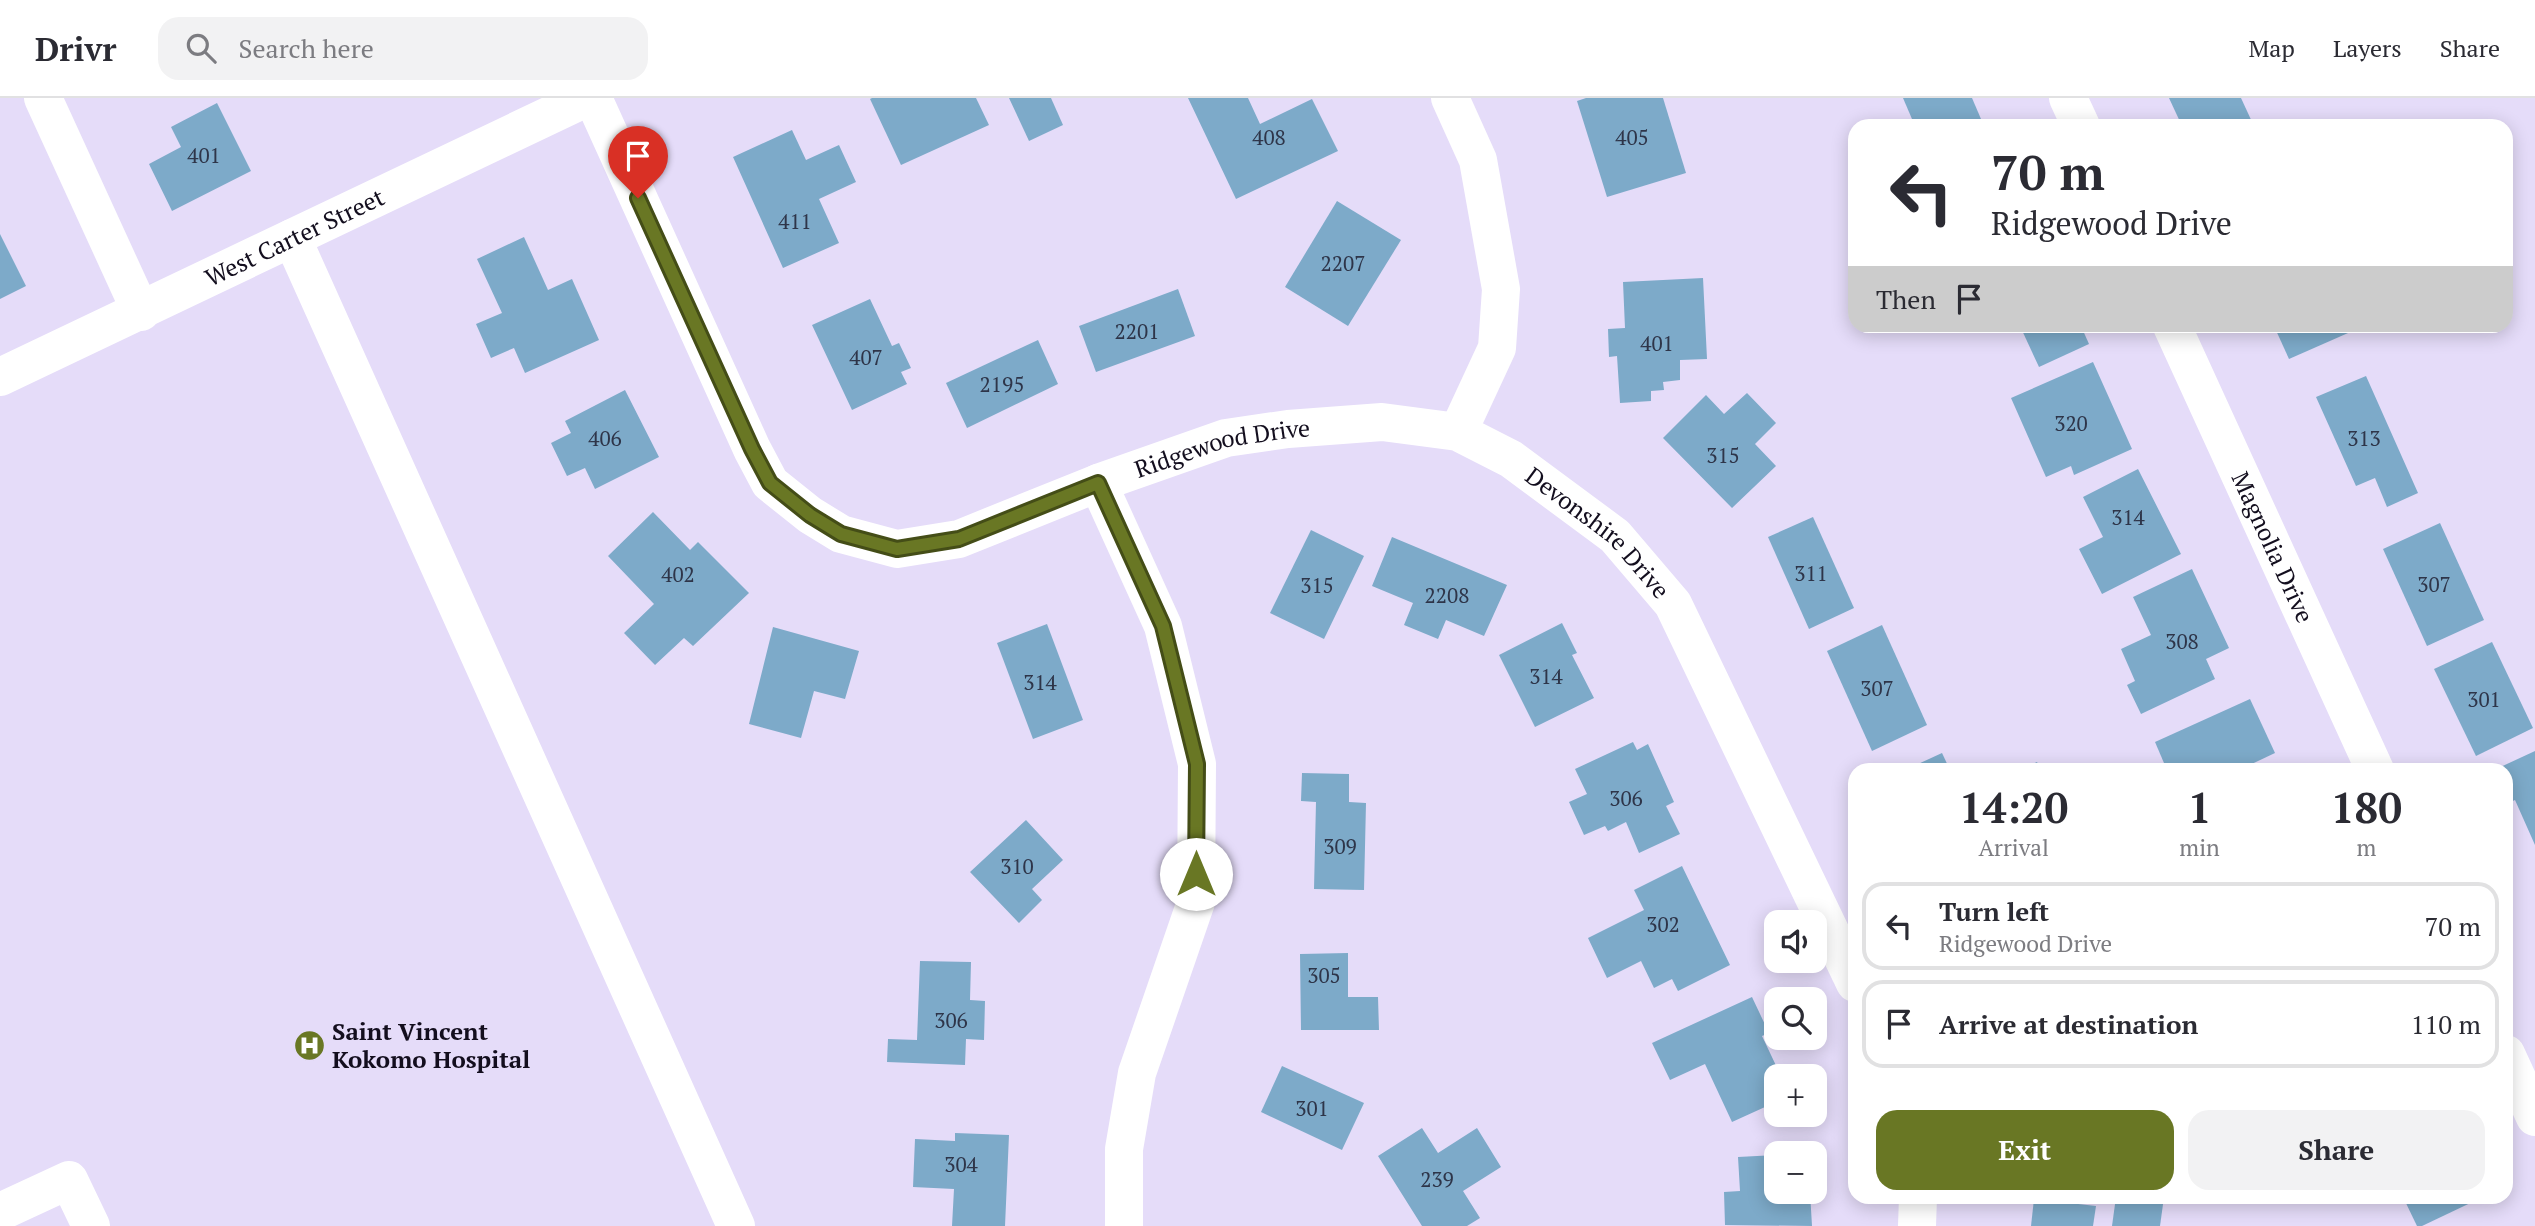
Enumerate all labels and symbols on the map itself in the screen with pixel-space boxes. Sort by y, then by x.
house number: 408 [1252,123,1286,151]
house number: 405 [1615,123,1649,151]
pin [608,126,668,198]
house number: 401 [187,141,221,169]
street label: West Carter Street [199,180,389,293]
house number: 411 [778,207,812,235]
house number: 2207 [1321,249,1365,277]
house number: 2201 [1115,317,1159,345]
house number: 401 [1640,329,1674,357]
house number: 407 [849,343,883,371]
house number: 2195 [980,370,1024,398]
house number: 320 [2054,409,2088,437]
street label: Ridgewood Drive [1130,411,1311,485]
house number: 406 [588,424,622,452]
house number: 313 [2347,424,2381,452]
house number: 315 [1706,441,1740,469]
street label: Devonshire Drive [1519,459,1677,605]
street label: Magnolia Drive [2225,466,2321,628]
house number: 314 [2111,503,2146,531]
house number: 311 [1794,559,1828,587]
house number: 402 [661,560,695,588]
house number: 307 [2417,570,2451,598]
house number: 315 [1300,571,1334,599]
house number: 2208 [1425,581,1469,609]
house number: 308 [2165,627,2199,655]
house number: 314 [1529,662,1564,690]
house number: 314 [1023,668,1058,696]
house number: 307 [1860,674,1894,702]
house number: 301 [2467,685,2501,713]
house number: 306 [1609,784,1643,812]
house number: 309 [1323,832,1357,860]
position arrow [1159,837,1233,911]
house number: 310 [1000,852,1034,880]
house number: 302 [1646,910,1680,938]
house number: 305 [1307,961,1341,989]
house number: 306 [934,1006,968,1034]
place label: Saint Vincent Kokomo Hospital [332,1015,530,1075]
hospital icon: Saint Vincent Kokomo Hospital [292,1028,326,1062]
house number: 301 [1295,1094,1329,1122]
house number: 304 [944,1150,979,1178]
house number: 239 [1420,1165,1454,1193]

